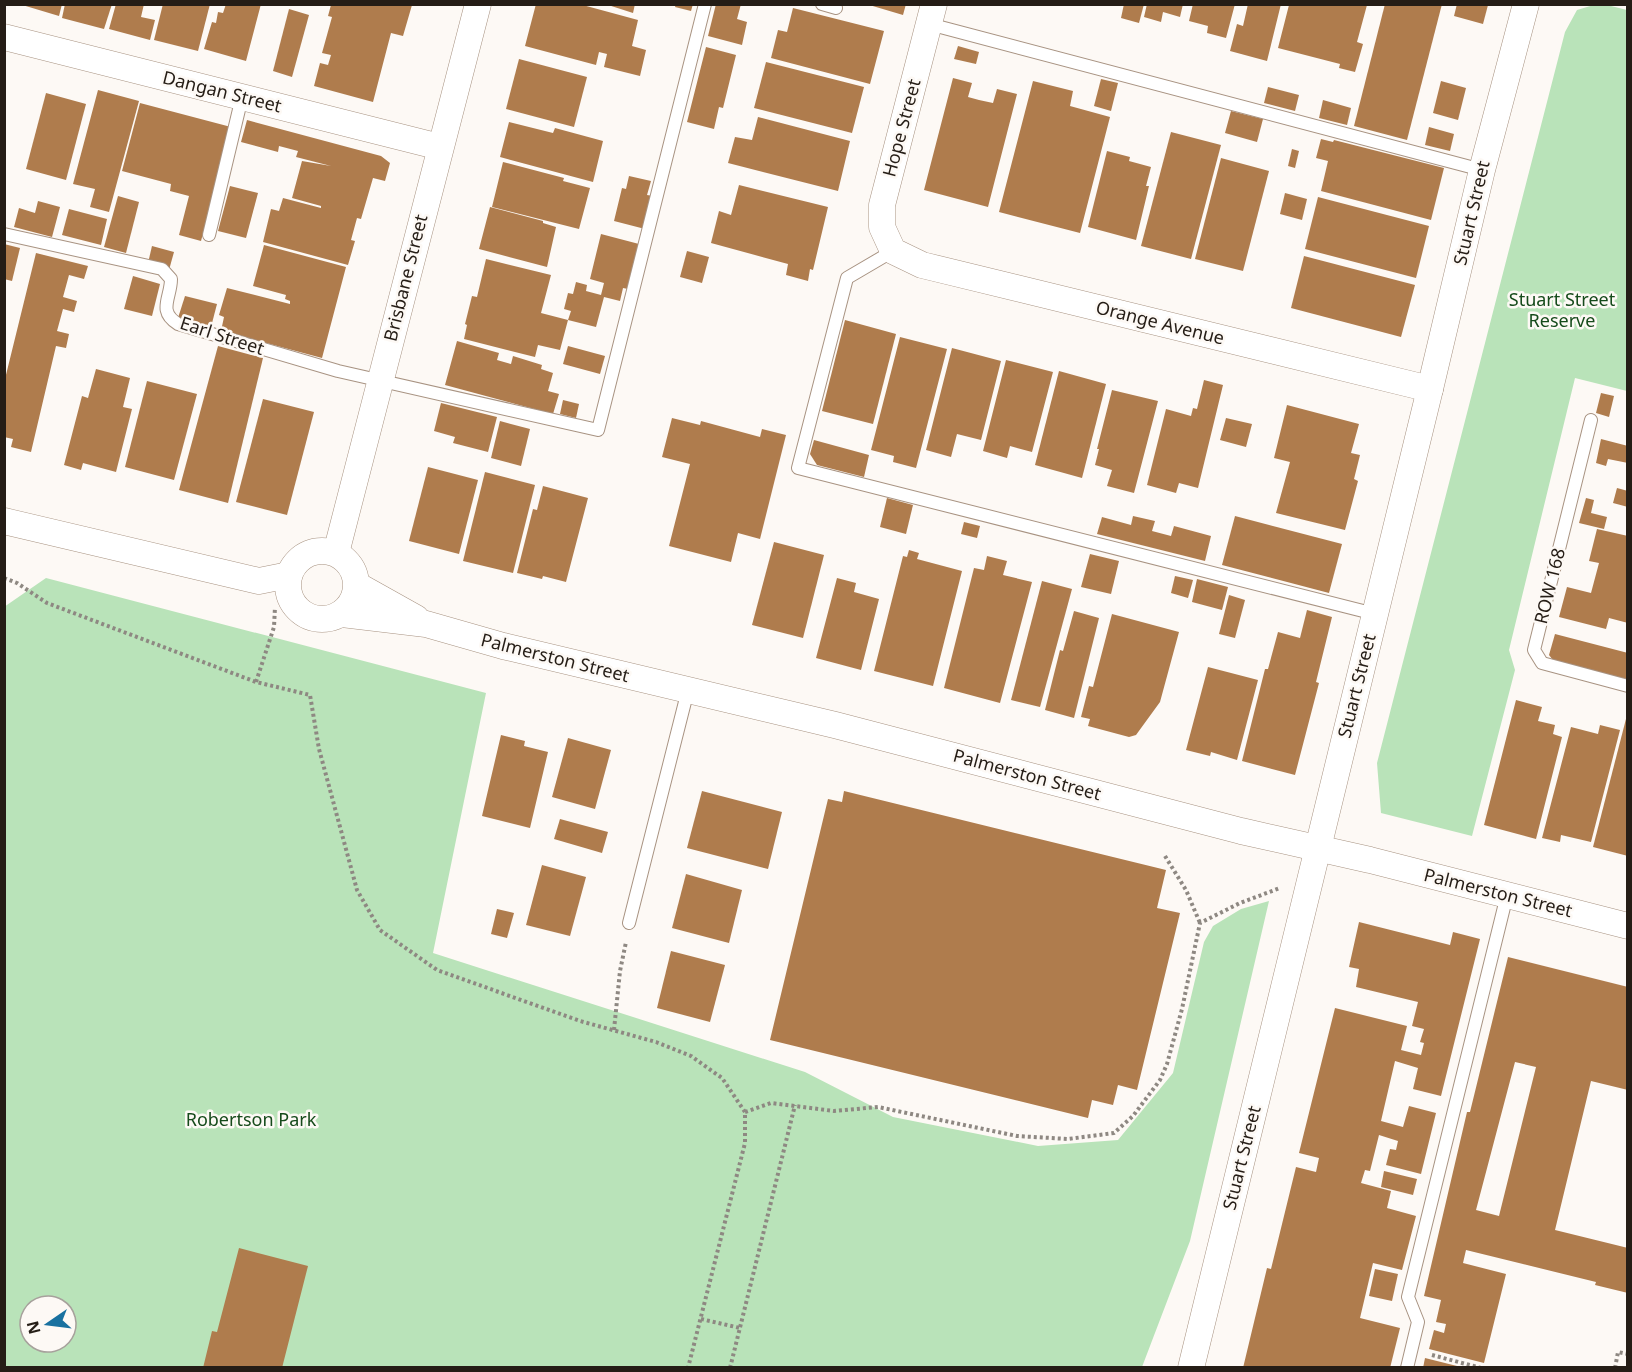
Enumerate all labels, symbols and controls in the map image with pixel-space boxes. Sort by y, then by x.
street label: Dangan Street [160,65,285,118]
street label: Hope Street [876,76,926,179]
street label: Stuart Street [1447,158,1495,267]
street label: Brisbane Street [378,211,432,344]
park label: Stuart Street Reserve [1509,287,1616,332]
street label: Orange Avenue [1094,294,1227,350]
street label: Earl Street [177,310,268,360]
street label: ROW 168 [1528,545,1570,626]
street label: Palmerston Street [479,627,632,687]
street label: Stuart Street [1332,631,1381,740]
street label: Palmerston Street [951,743,1104,805]
street label: Palmerston Street [1422,862,1575,922]
street label: Stuart Street [1217,1103,1266,1212]
park label: Robertson Park [186,1107,317,1131]
north arrow [18,1294,78,1354]
text: N [21,1319,46,1337]

